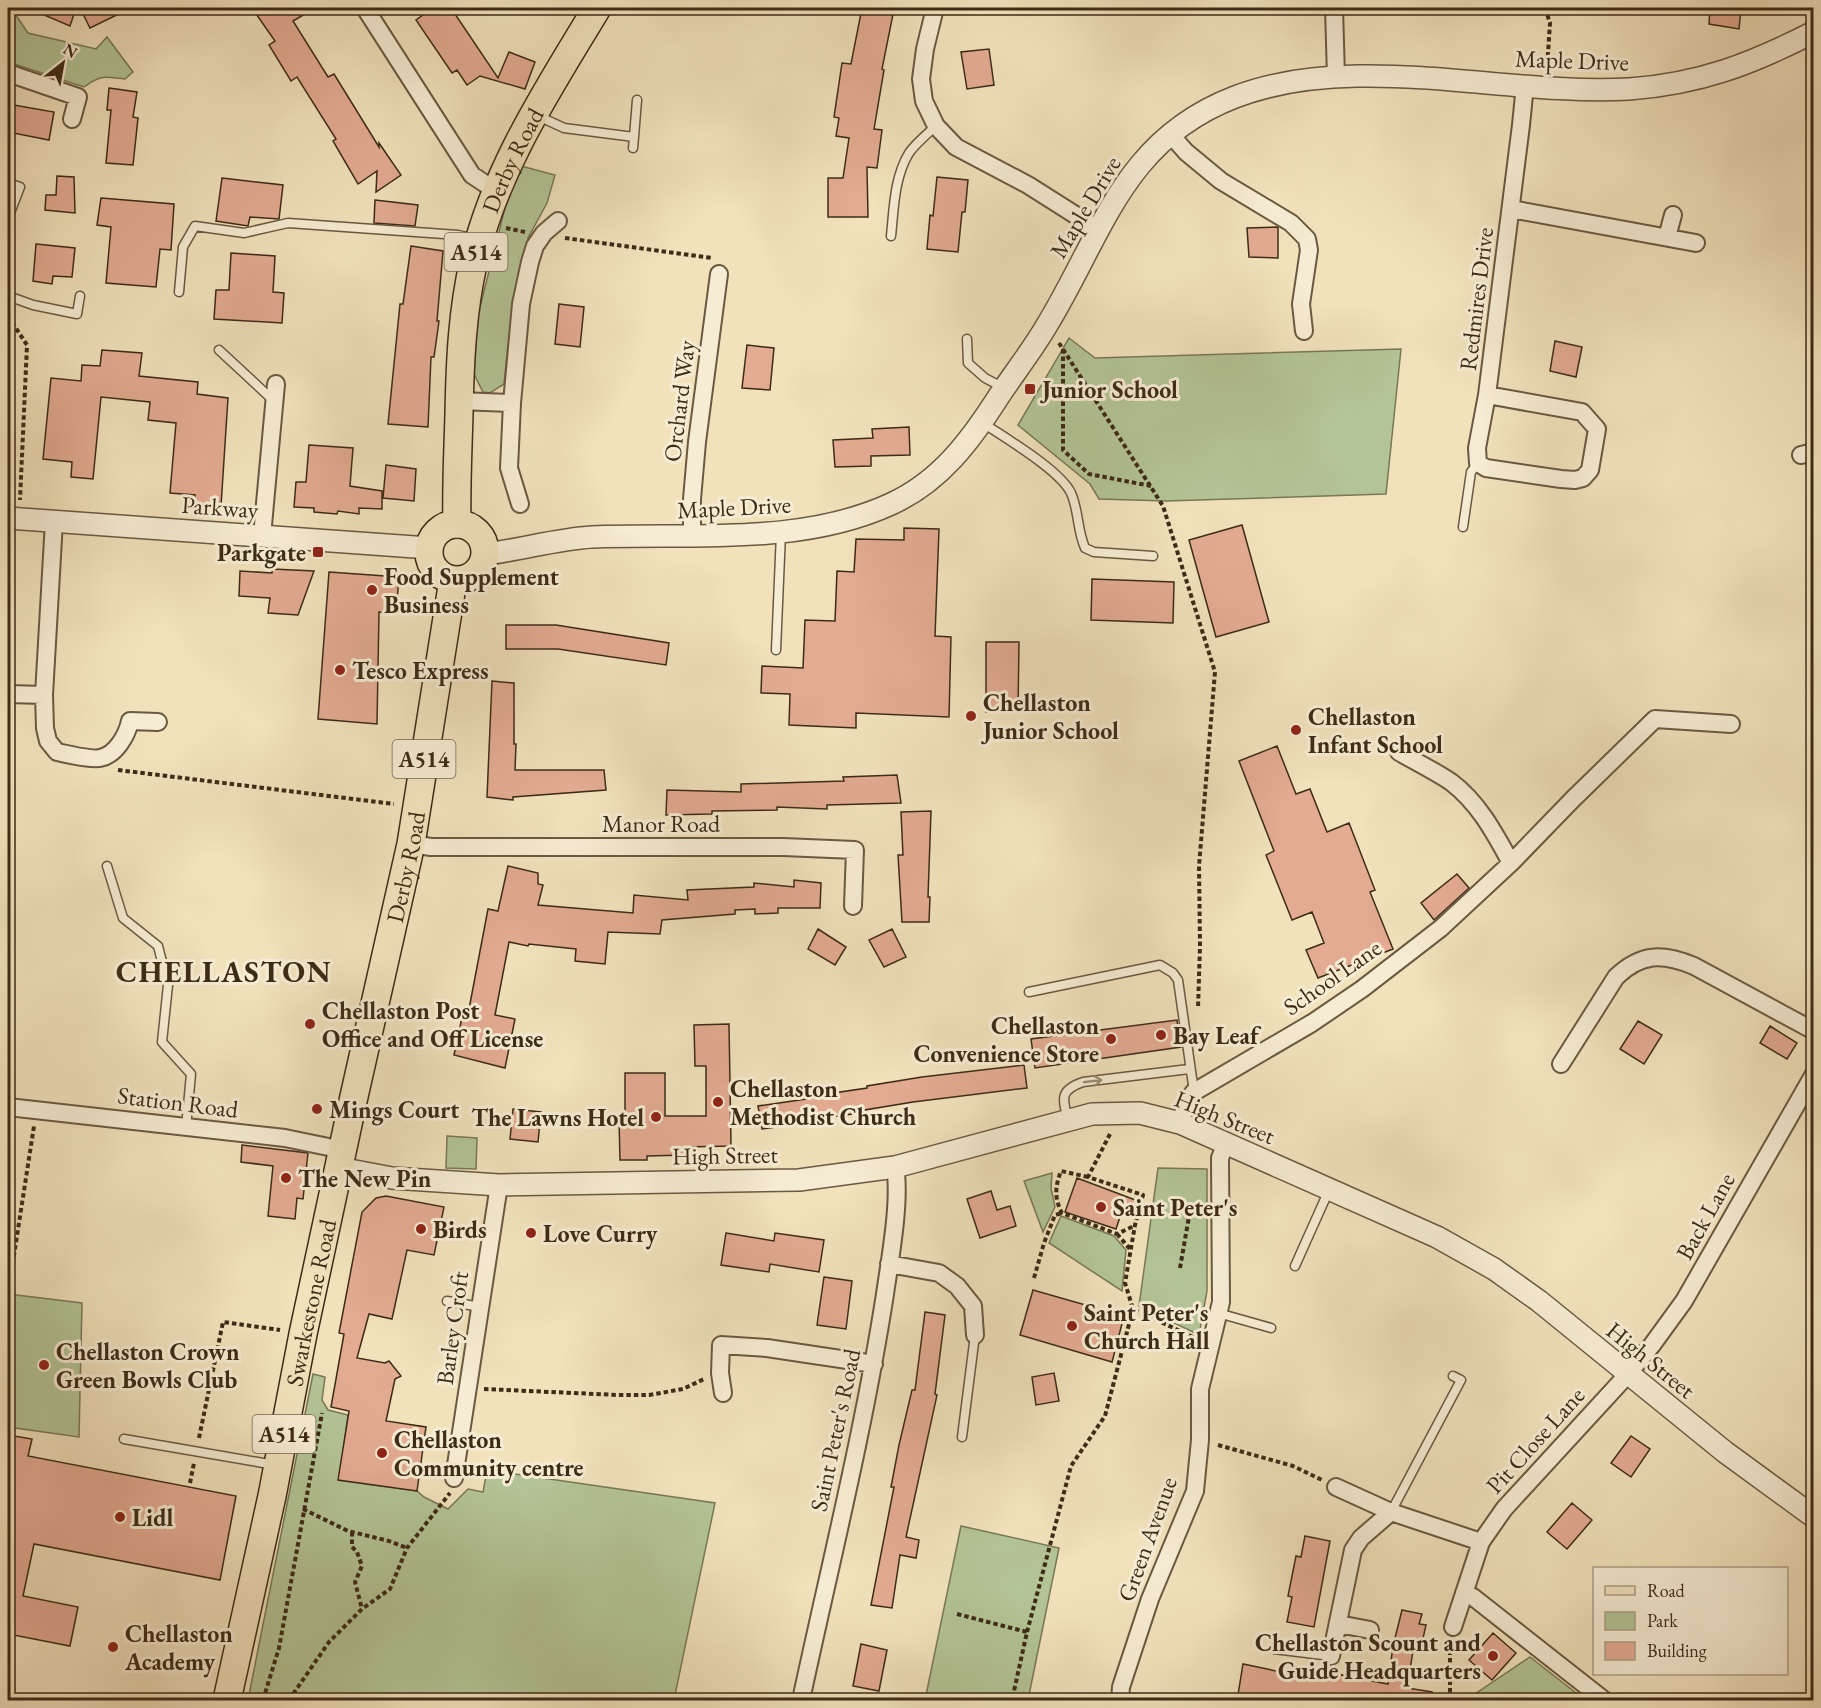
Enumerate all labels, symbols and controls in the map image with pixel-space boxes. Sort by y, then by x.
north arrow [33,33,93,93]
text: N [60,38,81,63]
street label: Maple Drive [1514,43,1630,77]
street label: Derby Road [474,101,550,217]
street label: Maple Drive [1042,150,1128,264]
street label: Redmires Drive [1452,226,1500,372]
road number: A514 [444,233,508,271]
street label: Orchard Way [656,338,702,464]
place label: Junior School [1040,374,1178,405]
marker: Junior School [1023,382,1037,396]
street label: Parkway [181,489,260,525]
street label: Maple Drive [676,489,792,525]
place label: Parkgate [217,537,306,569]
marker: Parkgate [311,545,325,559]
place label: Food Supplement Business [384,561,559,620]
marker: Food Supplement Business [365,583,379,597]
place label: Tesco Express [352,655,489,686]
marker: Tesco Express [333,663,347,677]
place label: Chellaston Junior School [981,687,1119,746]
place label: Chellaston Infant School [1308,701,1443,760]
marker: Chellaston Junior School [964,709,978,723]
marker: Chellaston Infant School [1289,723,1303,737]
road number: A514 [392,740,456,778]
street label: Derby Road [378,808,432,925]
street label: Manor Road [602,808,721,839]
street label: School Lane [1277,932,1387,1022]
district label: CHELLASTON [116,952,332,991]
place label: Chellaston Post Office and Off License [322,995,543,1054]
place label: Chellaston Convenience Store [913,1010,1099,1069]
marker: Chellaston Post Office and Off License [303,1017,317,1031]
place label: Bay Leaf [1173,1020,1262,1052]
marker: Bay Leaf [1154,1028,1168,1042]
marker: Chellaston Convenience Store [1104,1032,1118,1046]
place label: Chellaston Methodist Church [730,1073,917,1132]
one-way arrow [1082,1075,1102,1086]
street label: Station Road [116,1079,241,1125]
street label: High Street [1170,1083,1280,1151]
place label: Mings Court [329,1094,459,1126]
marker: Chellaston Methodist Church [711,1095,725,1109]
marker: Mings Court [310,1102,324,1116]
place label: The Lawns Hotel [471,1102,644,1133]
marker: The Lawns Hotel [649,1110,663,1124]
street label: High Street [672,1139,779,1171]
place label: The New Pin [298,1163,432,1194]
street label: Back Lane [1668,1167,1742,1265]
marker: The New Pin [279,1171,293,1185]
place label: Saint Peter's [1113,1192,1237,1223]
marker: Saint Peter's [1094,1200,1108,1214]
place label: Birds [433,1214,487,1245]
street label: Swarkestone Road [278,1215,343,1389]
place label: Love Curry [543,1218,658,1250]
marker: Birds [414,1222,428,1236]
marker: Love Curry [524,1226,538,1240]
street label: Barley Croft [429,1269,475,1387]
place label: Saint Peter's Church Hall [1084,1297,1210,1356]
street label: High Street [1600,1315,1702,1406]
marker: Saint Peter's Church Hall [1065,1319,1079,1333]
place label: Chellaston Crown Green Bowls Club [56,1336,240,1395]
street label: Saint Peter's Road [803,1345,868,1514]
marker: Chellaston Crown Green Bowls Club [37,1358,51,1372]
street label: Pit Close Lane [1479,1380,1591,1500]
road number: A514 [252,1415,316,1453]
place label: Chellaston Community centre [394,1424,584,1484]
marker: Chellaston Community centre [375,1446,389,1460]
street label: Green Avenue [1110,1472,1184,1606]
place label: Lidl [132,1502,173,1533]
marker: Lidl [113,1510,127,1524]
legend [1593,1567,1788,1675]
text: Road [1647,1579,1686,1602]
text: Park [1647,1609,1678,1632]
place label: Chellaston Academy [124,1618,233,1678]
place label: Chellaston Scount and Guide Headquarters [1255,1627,1482,1687]
text: Building [1647,1639,1707,1662]
marker: Chellaston Academy [106,1640,120,1654]
marker: Chellaston Scount and Guide Headquarters [1486,1649,1500,1663]

